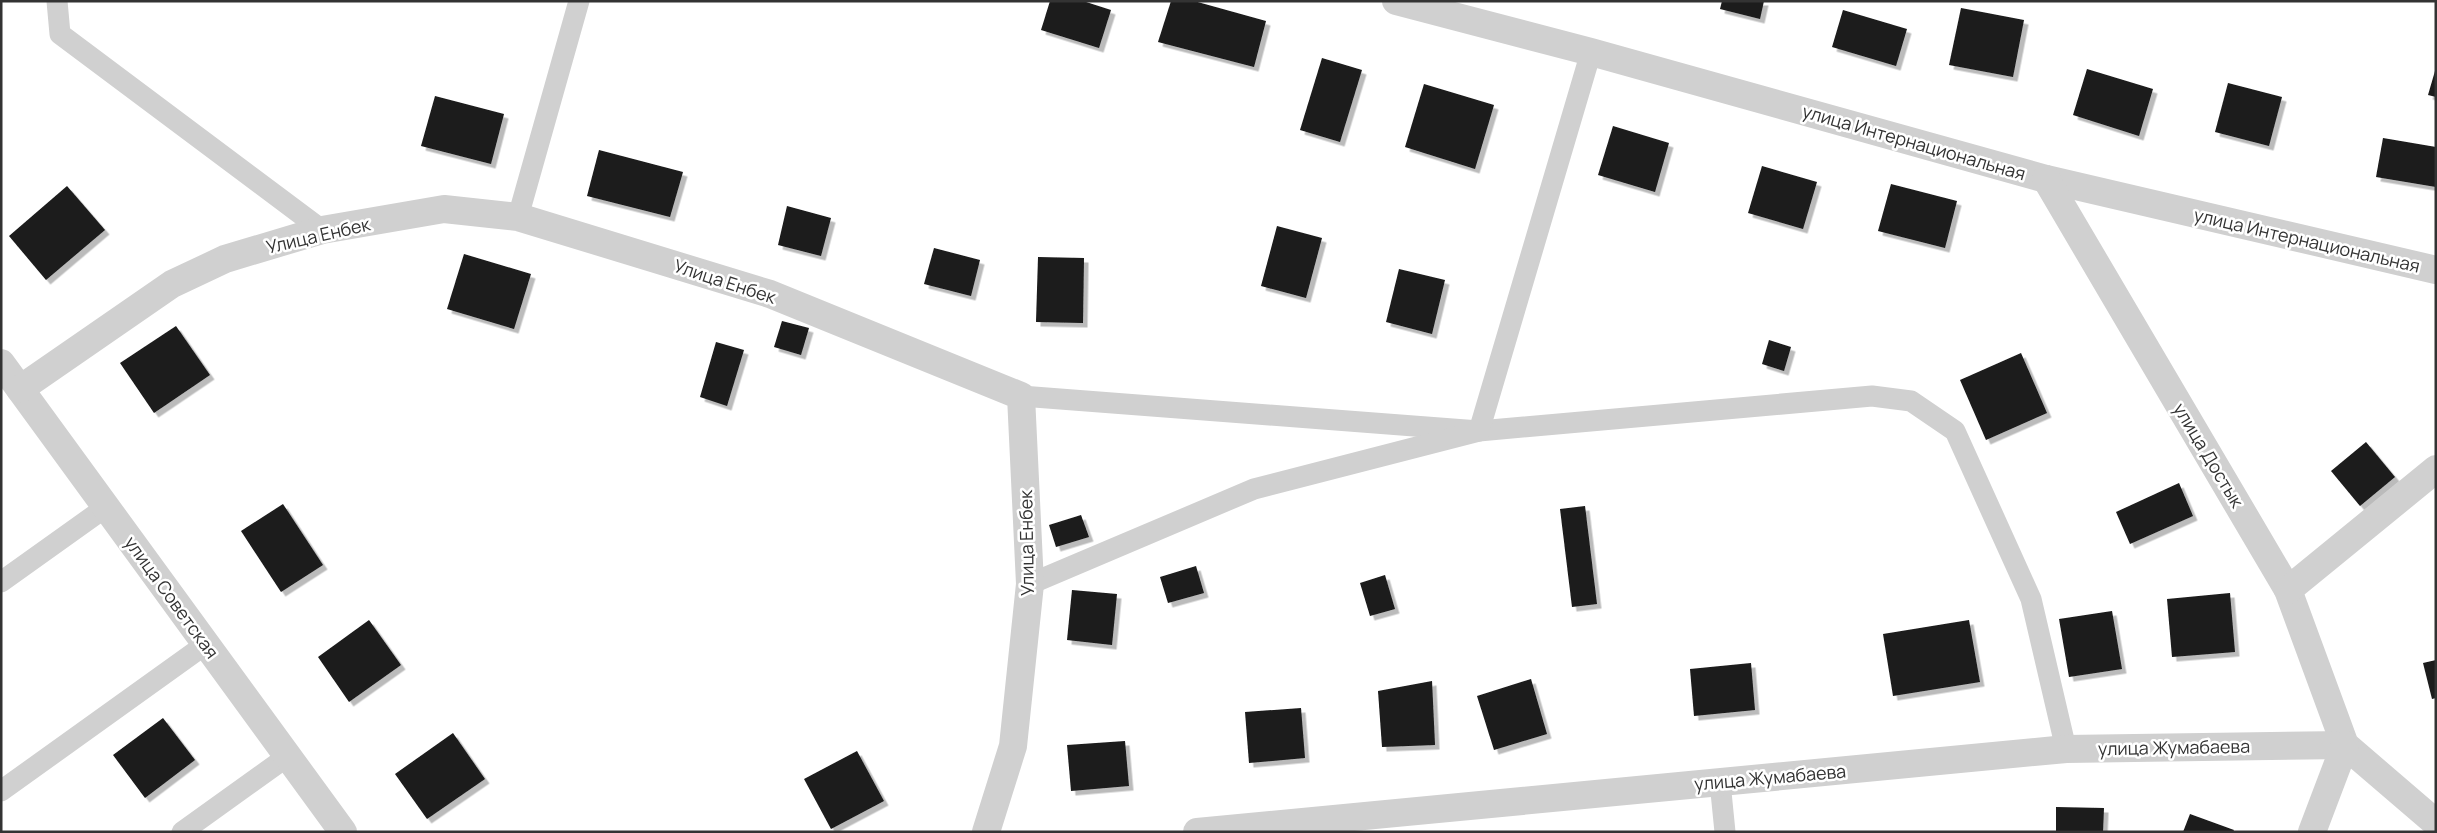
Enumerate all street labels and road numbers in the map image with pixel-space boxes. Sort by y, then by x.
street label: улица Интернациональная [1800,99,2028,185]
street label: улица Интернациональная [2192,202,2422,278]
street label: Улица Енбек [264,211,373,259]
street label: Улица Енбек [671,253,780,309]
street label: улица Достык [2168,398,2250,513]
street label: Улица Енбек [1013,489,1039,596]
street label: улица Советская [119,531,225,663]
street label: улица Жумабаева [2098,734,2250,760]
street label: улица Жумабаева [1693,758,1847,796]

